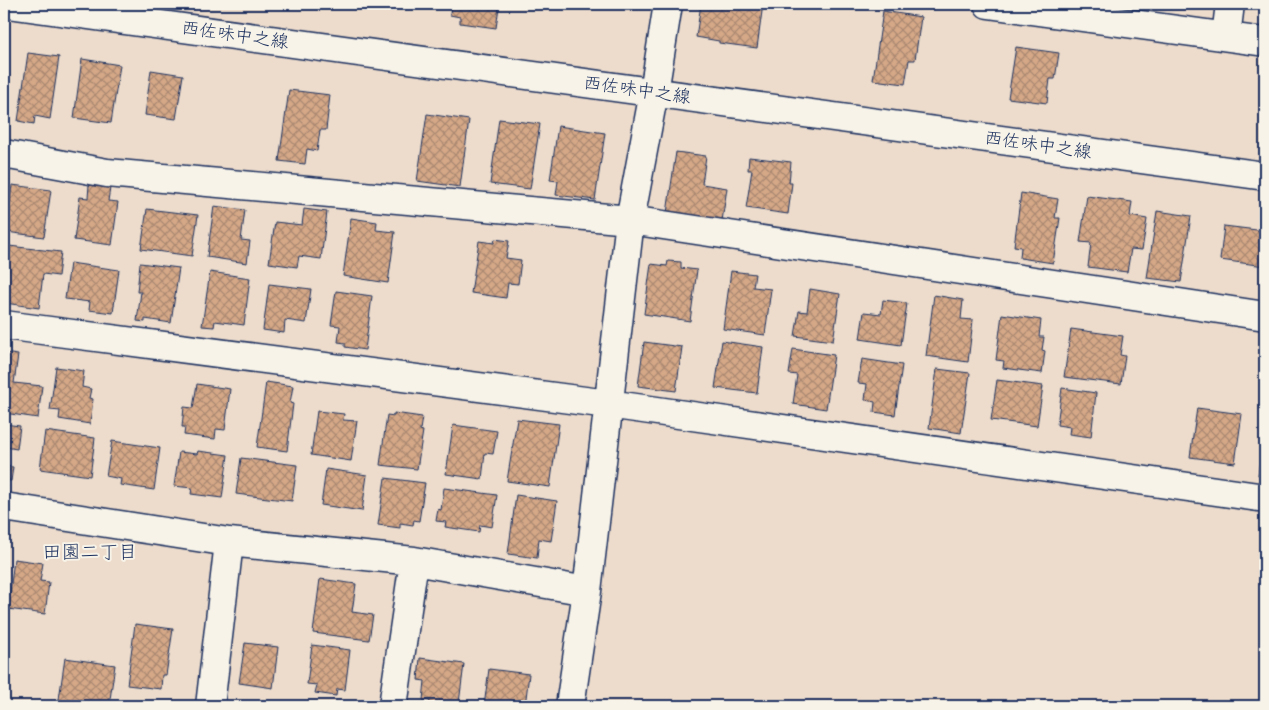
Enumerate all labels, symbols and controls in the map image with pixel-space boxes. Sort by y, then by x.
street label: 西佐味中之線 [180,15,290,55]
street label: 西佐味中之線 [582,70,692,110]
street label: 西佐味中之線 [983,125,1093,165]
district label: 田園二丁目 [42,539,138,566]

